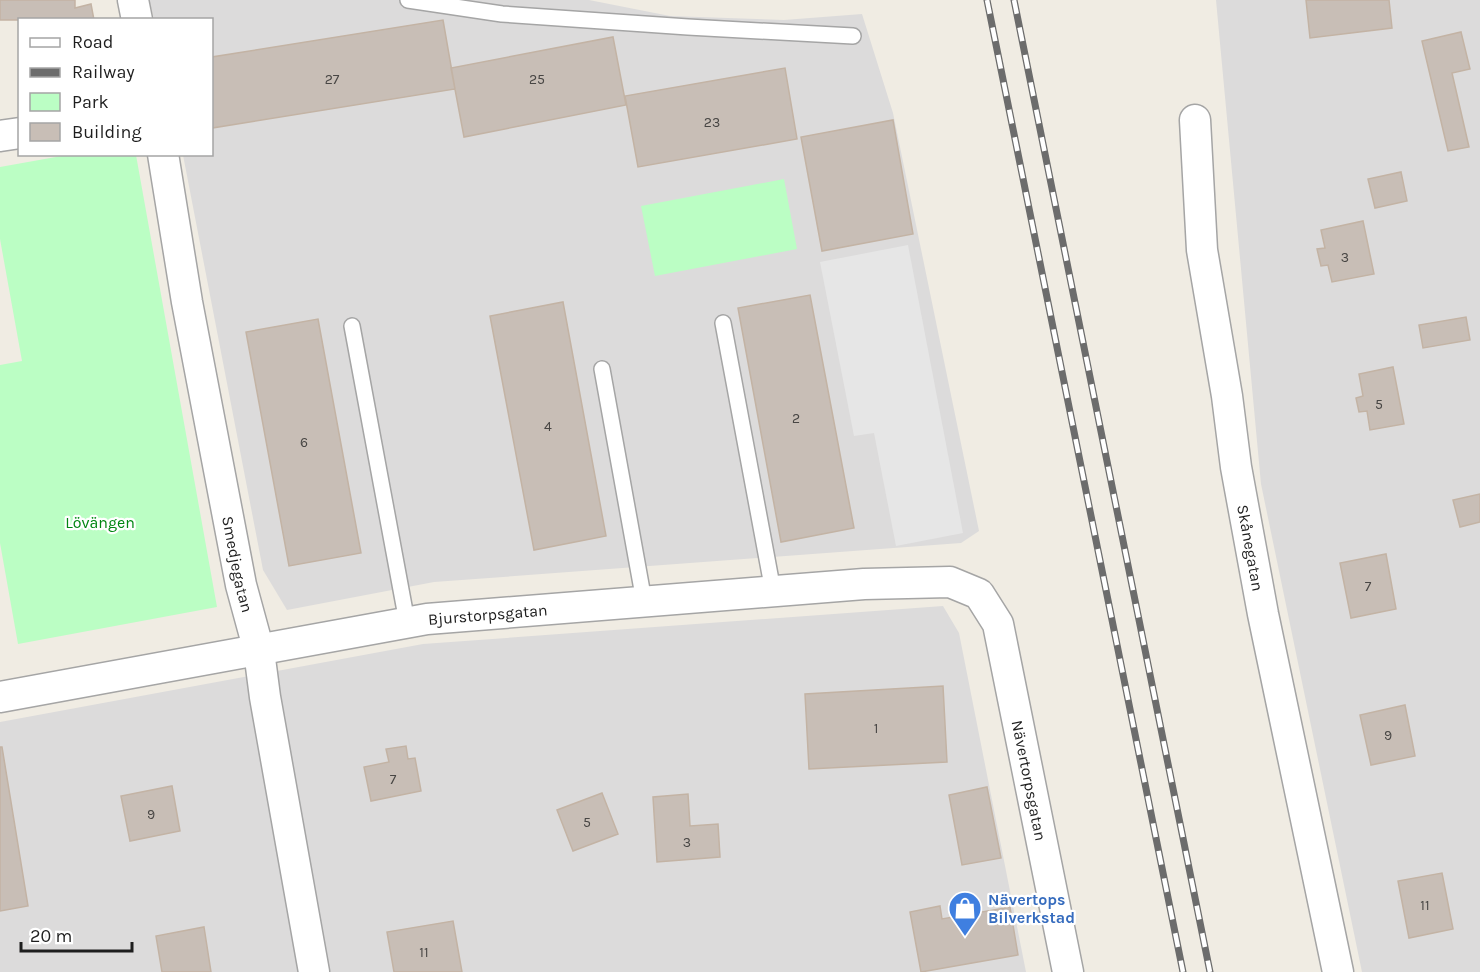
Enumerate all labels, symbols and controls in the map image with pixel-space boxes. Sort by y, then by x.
legend [18,18,213,156]
text: Road [72,31,113,53]
text: Railway [72,61,135,83]
house number: 27 [325,71,340,88]
house number: 25 [529,71,545,88]
text: Park [72,91,109,113]
house number: 23 [704,114,720,131]
text: Building [72,121,142,143]
house number: 3 [1341,249,1349,266]
house number: 5 [1375,396,1383,413]
house number: 2 [792,410,800,427]
house number: 4 [544,418,552,435]
house number: 6 [300,434,308,451]
street label: Skånegatan [1234,503,1268,593]
park label: Lövängen [65,513,135,532]
street label: Smedjegatan [219,514,258,614]
house number: 7 [1365,578,1372,595]
street label: Bjurstorpsgatan [427,600,548,628]
street label: Nävertorpsgatan [1008,719,1051,842]
house number: 1 [874,720,878,737]
house number: 9 [1384,727,1392,744]
house number: 7 [390,771,397,788]
house number: 9 [147,806,155,823]
house number: 5 [583,814,591,831]
house number: 3 [683,834,691,851]
shop icon: Nävertops Bilverkstad [947,890,983,937]
place label: Nävertops Bilverkstad [988,890,1075,927]
house number: 11 [1420,897,1430,914]
scale bar [21,915,132,953]
text: 20 m [30,925,72,947]
house number: 11 [419,944,429,961]

